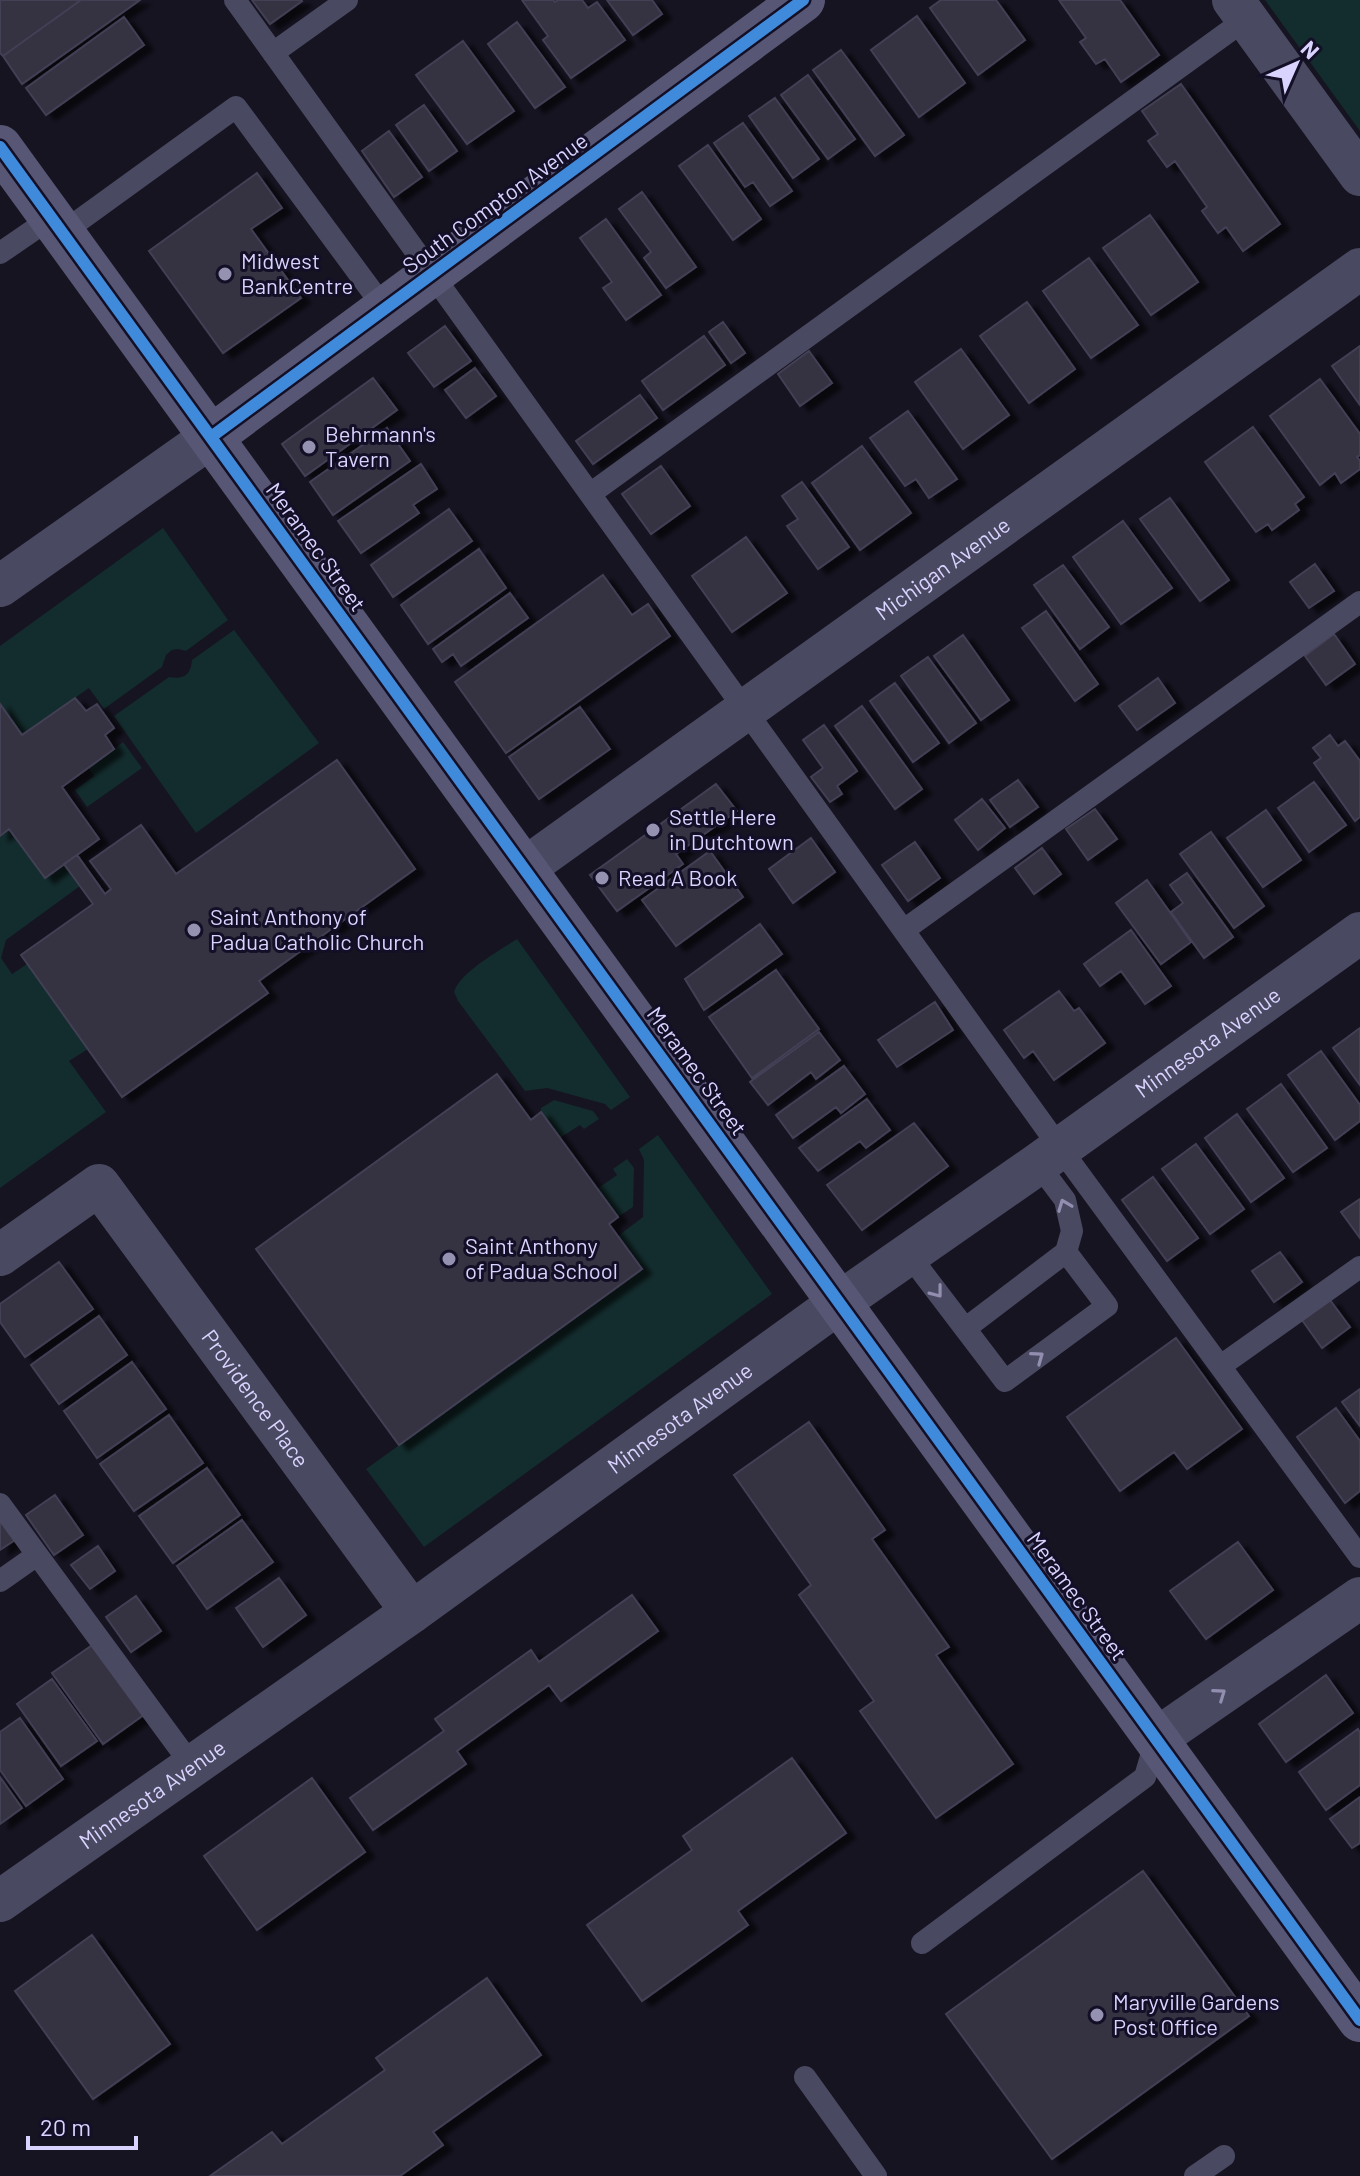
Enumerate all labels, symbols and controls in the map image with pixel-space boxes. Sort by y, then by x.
north arrow [1256,24,1336,104]
text: N [1296,35,1325,64]
street label: South Compton Avenue [397,126,592,278]
place label: Midwest BankCentre [241,247,353,298]
marker: Midwest BankCentre [216,265,234,283]
place label: Behrmann's Tavern [325,420,436,471]
marker: Behrmann's Tavern [300,438,318,456]
street label: Meramec Street [262,477,372,616]
street label: Michigan Avenue [870,511,1014,625]
place label: Settle Here in Dutchtown [669,803,794,854]
marker: Settle Here in Dutchtown [644,821,662,839]
place label: Read A Book [618,864,737,890]
marker: Read A Book [593,869,611,887]
place label: Saint Anthony of Padua Catholic Church [210,903,424,954]
marker: Saint Anthony of Padua Catholic Church [185,921,203,939]
street label: Minnesota Avenue [1129,981,1285,1102]
street label: Meramec Street [643,1001,753,1140]
one-way arrow [1057,1199,1074,1213]
place label: Saint Anthony of Padua School [465,1232,618,1283]
marker: Saint Anthony of Padua School [440,1250,458,1268]
one-way arrow [928,1283,942,1298]
street label: Providence Place [197,1324,315,1472]
one-way arrow [1029,1352,1043,1367]
street label: Minnesota Avenue [602,1356,757,1478]
street label: Meramec Street [1023,1526,1133,1665]
one-way arrow [1212,1689,1226,1704]
street label: Minnesota Avenue [74,1733,230,1854]
place label: Maryville Gardens Post Office [1113,1988,1280,2039]
marker: Maryville Gardens Post Office [1088,2006,1106,2024]
scale bar [28,2100,136,2150]
text: 20 m [40,2112,91,2141]

